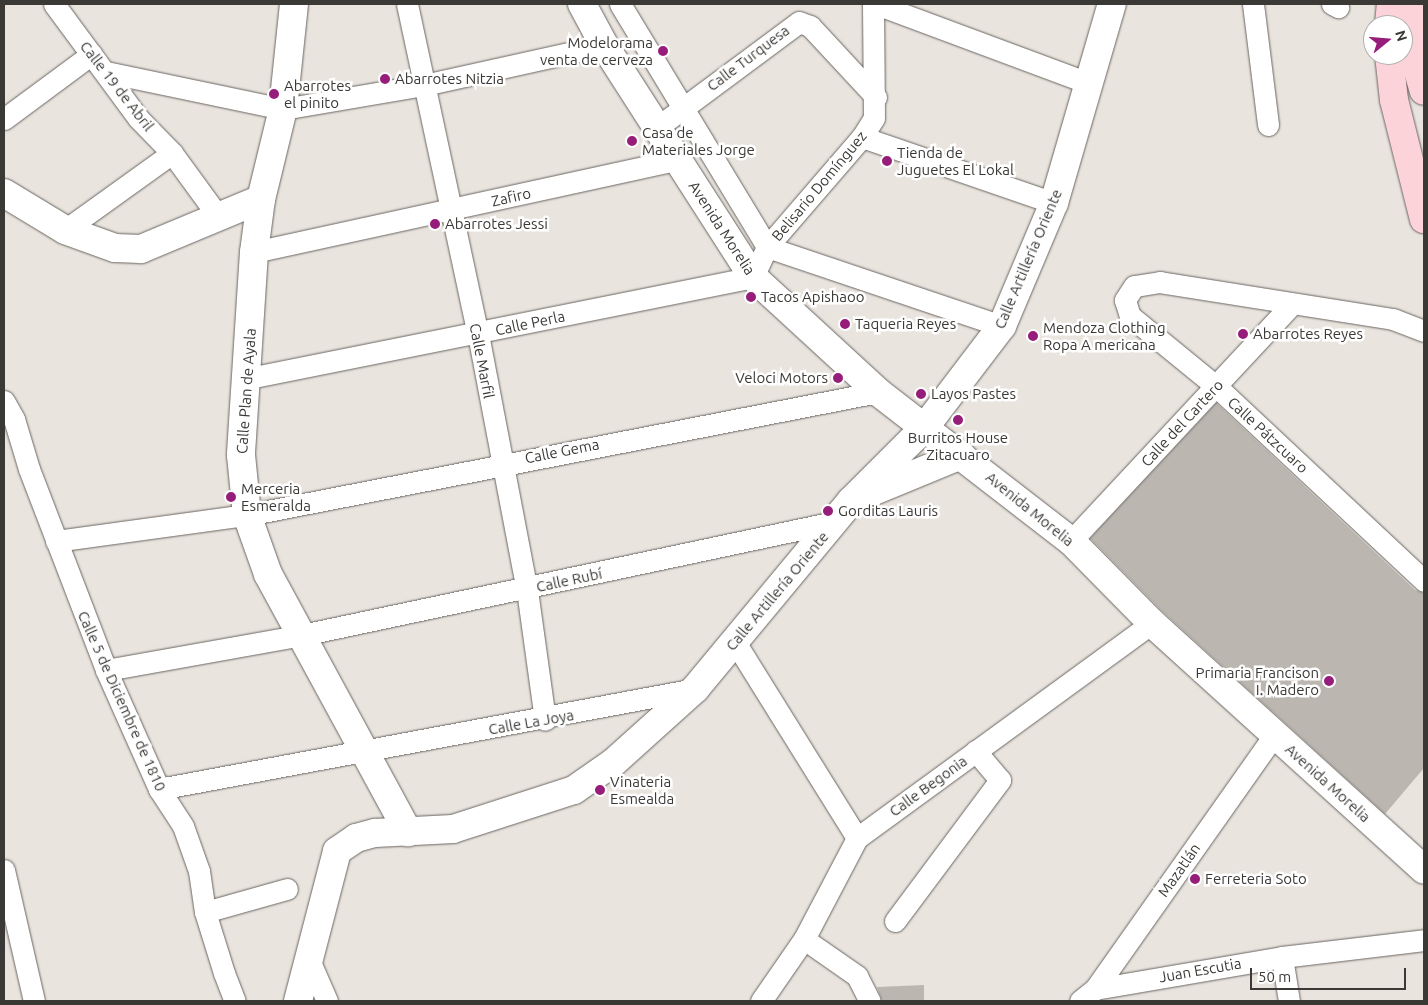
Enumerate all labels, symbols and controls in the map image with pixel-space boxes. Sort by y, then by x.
north arrow [1363,15,1413,65]
street label: Calle Turquesa [703,21,793,95]
text: N [1392,29,1411,43]
place label: Modelorama venta de cerveza [540,33,653,68]
street label: Calle 19 de Abril [76,37,158,135]
marker: Modelorama venta de cerveza [657,45,669,57]
place label: Abarrotes Nitzia [395,70,504,88]
marker: Abarrotes Nitzia [379,73,391,85]
place label: Abarrotes el pinito [284,76,351,111]
marker: Abarrotes el pinito [268,88,280,100]
place label: Casa de Materiales Jorge [642,123,755,158]
street label: Belisario Domínguez [768,127,870,245]
marker: Casa de Materiales Jorge [626,135,638,147]
place label: Tienda de Juguetes El Lokal [897,143,1014,178]
marker: Tienda de Juguetes El Lokal [881,155,893,167]
street label: Avenida Morelia [685,178,759,278]
street label: Zafiro [489,184,533,210]
street label: Calle Artillería Oriente [990,186,1066,332]
place label: Abarrotes Jessi [445,215,548,233]
marker: Abarrotes Jessi [429,218,441,230]
place label: Tacos Apishaoo [761,288,865,306]
marker: Tacos Apishaoo [745,291,757,303]
street label: Calle Perla [494,307,566,339]
place label: Taqueria Reyes [855,315,956,333]
marker: Taqueria Reyes [839,318,851,330]
place label: Mendoza Clothing Ropa A mericana [1043,318,1166,353]
street label: Calle Marfil [466,322,498,400]
place label: Abarrotes Reyes [1253,325,1363,343]
street label: Calle Plan de Ayala [233,328,259,454]
marker: Abarrotes Reyes [1237,328,1249,340]
marker: Mendoza Clothing Ropa A mericana [1027,330,1039,342]
place label: Veloci Motors [735,369,828,387]
marker: Veloci Motors [832,372,844,384]
street label: Calle del Cartero [1137,376,1227,470]
place label: Layos Pastes [931,385,1016,403]
marker: Layos Pastes [915,388,927,400]
street label: Calle Pátzcuaro [1224,393,1312,477]
marker: Burritos House Zitacuaro [952,414,964,426]
place label: Burritos House Zitacuaro [908,428,1008,463]
street label: Calle Gema [523,435,601,467]
street label: Avenida Morelia [982,468,1078,550]
place label: Merceria Esmeralda [241,479,311,514]
marker: Merceria Esmeralda [225,491,237,503]
place label: Gorditas Lauris [838,502,938,520]
marker: Gorditas Lauris [822,505,834,517]
street label: Calle Artillería Oriente [722,528,832,654]
street label: Calle Rubí [534,564,604,596]
street label: Calle 5 de Diciembre de 1810 [74,608,170,794]
place label: Primaria Francison I. Madero [1196,663,1319,698]
marker: Primaria Francison I. Madero [1323,675,1335,687]
street label: Calle La Joya [487,706,575,738]
street label: Avenida Morelia [1282,740,1374,826]
street label: Calle Begonia [886,752,970,820]
place label: Vinateria Esmealda [610,772,674,807]
marker: Vinateria Esmealda [594,784,606,796]
street label: Mazatlán [1154,840,1204,900]
place label: Ferreteria Soto [1205,870,1307,888]
marker: Ferreteria Soto [1189,873,1201,885]
street label: Juan Escutia [1157,954,1243,986]
scale bar [1253,958,1409,990]
text: 50 m [1258,968,1291,985]

